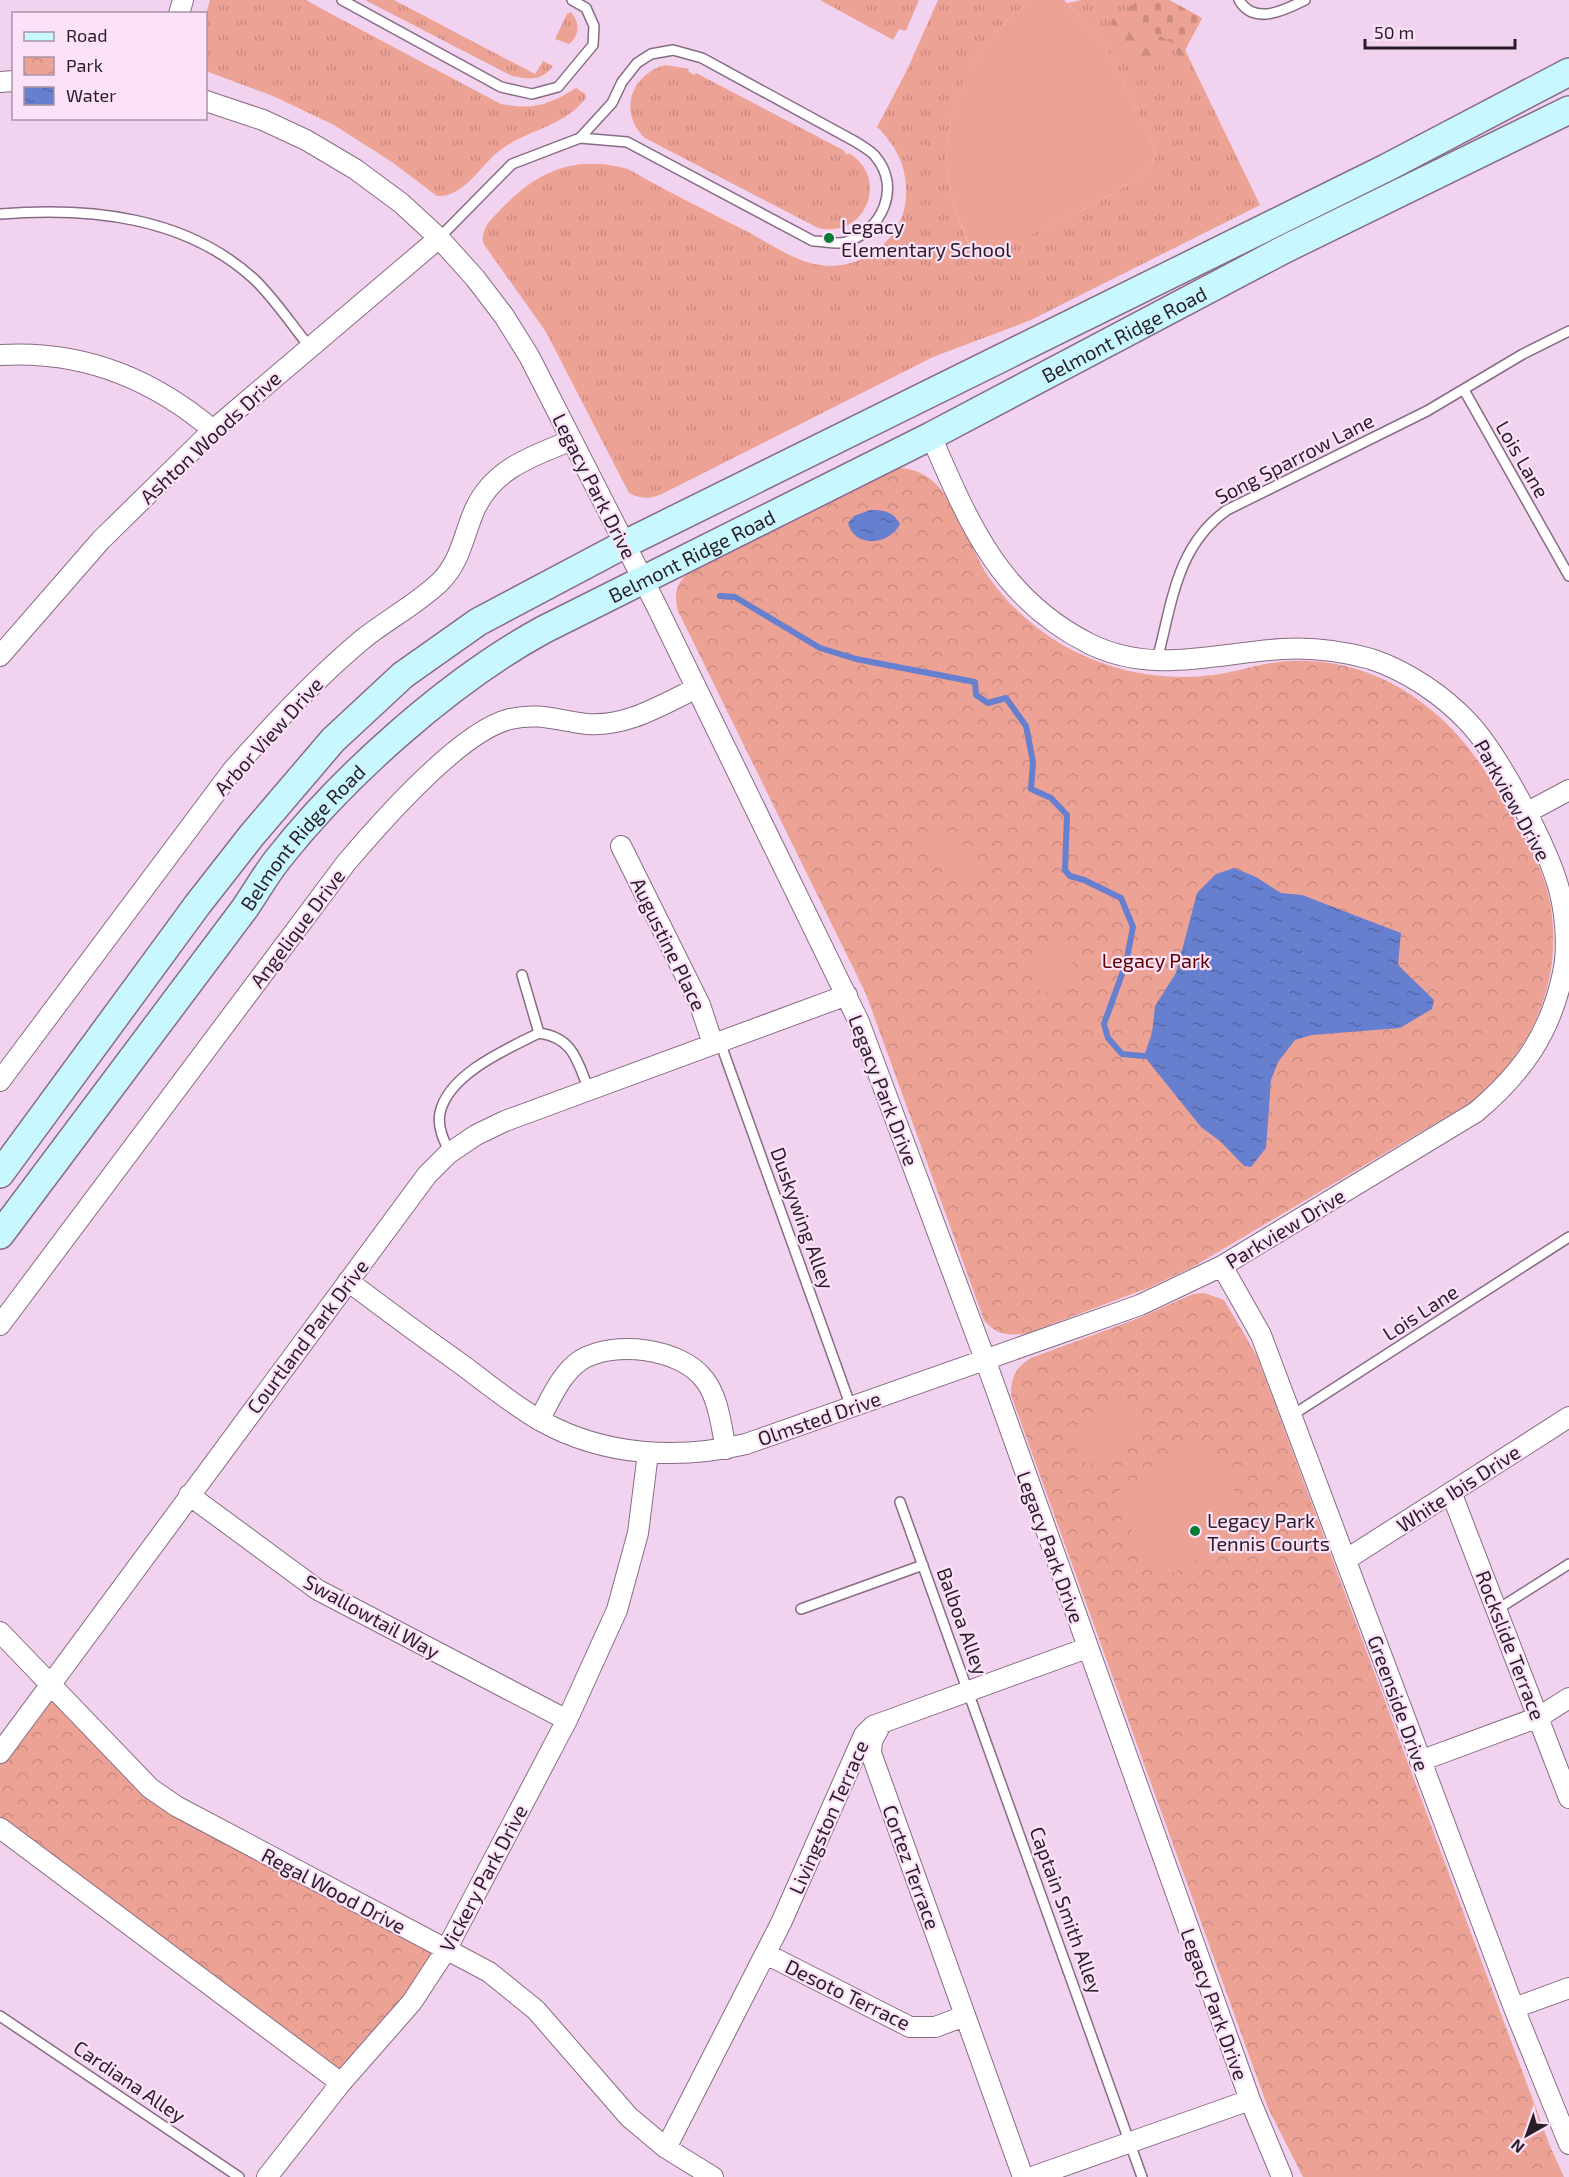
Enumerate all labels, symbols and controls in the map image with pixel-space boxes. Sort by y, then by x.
legend [12,12,207,120]
scale bar [1365,12,1515,50]
text: 50 m [1374,21,1414,43]
text: Road [66,24,107,46]
text: Park [66,54,103,76]
text: Water [66,84,116,106]
place label: Legacy Elementary School [841,214,1011,261]
marker: Legacy Elementary School [822,231,836,245]
street label: Belmont Ridge Road [1037,281,1210,387]
street label: Ashton Woods Drive [135,366,285,508]
street label: Song Sparrow Lane [1211,408,1377,508]
street label: Legacy Park Drive [548,409,642,563]
street label: Lois Lane [1491,416,1555,502]
street label: Belmont Ridge Road [604,504,779,607]
street label: Arbor View Drive [209,672,327,800]
street label: Parkview Drive [1470,735,1556,865]
street label: Belmont Ridge Road [235,759,370,915]
street label: Angelique Drive [245,864,349,992]
street label: Augustine Place [626,874,712,1014]
park label: Legacy Park [1102,948,1210,972]
street label: Legacy Park Drive [844,1011,924,1169]
street label: Duskywing Alley [766,1144,840,1293]
street label: Parkview Drive [1221,1183,1349,1273]
street label: Courtland Park Drive [241,1254,373,1418]
street label: Lois Lane [1378,1279,1462,1345]
street label: Olmsted Drive [754,1386,884,1450]
street label: White Ibis Drive [1392,1439,1524,1537]
street label: Legacy Park Drive [1012,1468,1090,1626]
place label: Legacy Park Tennis Courts [1207,1508,1330,1555]
marker: Legacy Park Tennis Courts [1188,1524,1202,1538]
street label: Balboa Alley [932,1564,994,1678]
street label: Rockslide Terrace [1471,1567,1551,1723]
street label: Swallowtail Way [300,1569,445,1663]
street label: Greenside Drive [1363,1632,1435,1774]
street label: Livingston Terrace [783,1736,873,1898]
street label: Vickery Park Drive [434,1800,532,1956]
street label: Cortez Terrace [878,1801,946,1933]
street label: Captain Smith Alley [1026,1823,1109,1997]
street label: Regal Wood Drive [258,1842,410,1938]
street label: Legacy Park Drive [1176,1925,1254,2083]
street label: Desoto Terrace [782,1953,914,2035]
street label: Cardiana Alley [69,2035,191,2127]
north arrow [1497,2105,1557,2165]
text: N [1507,2136,1528,2158]

